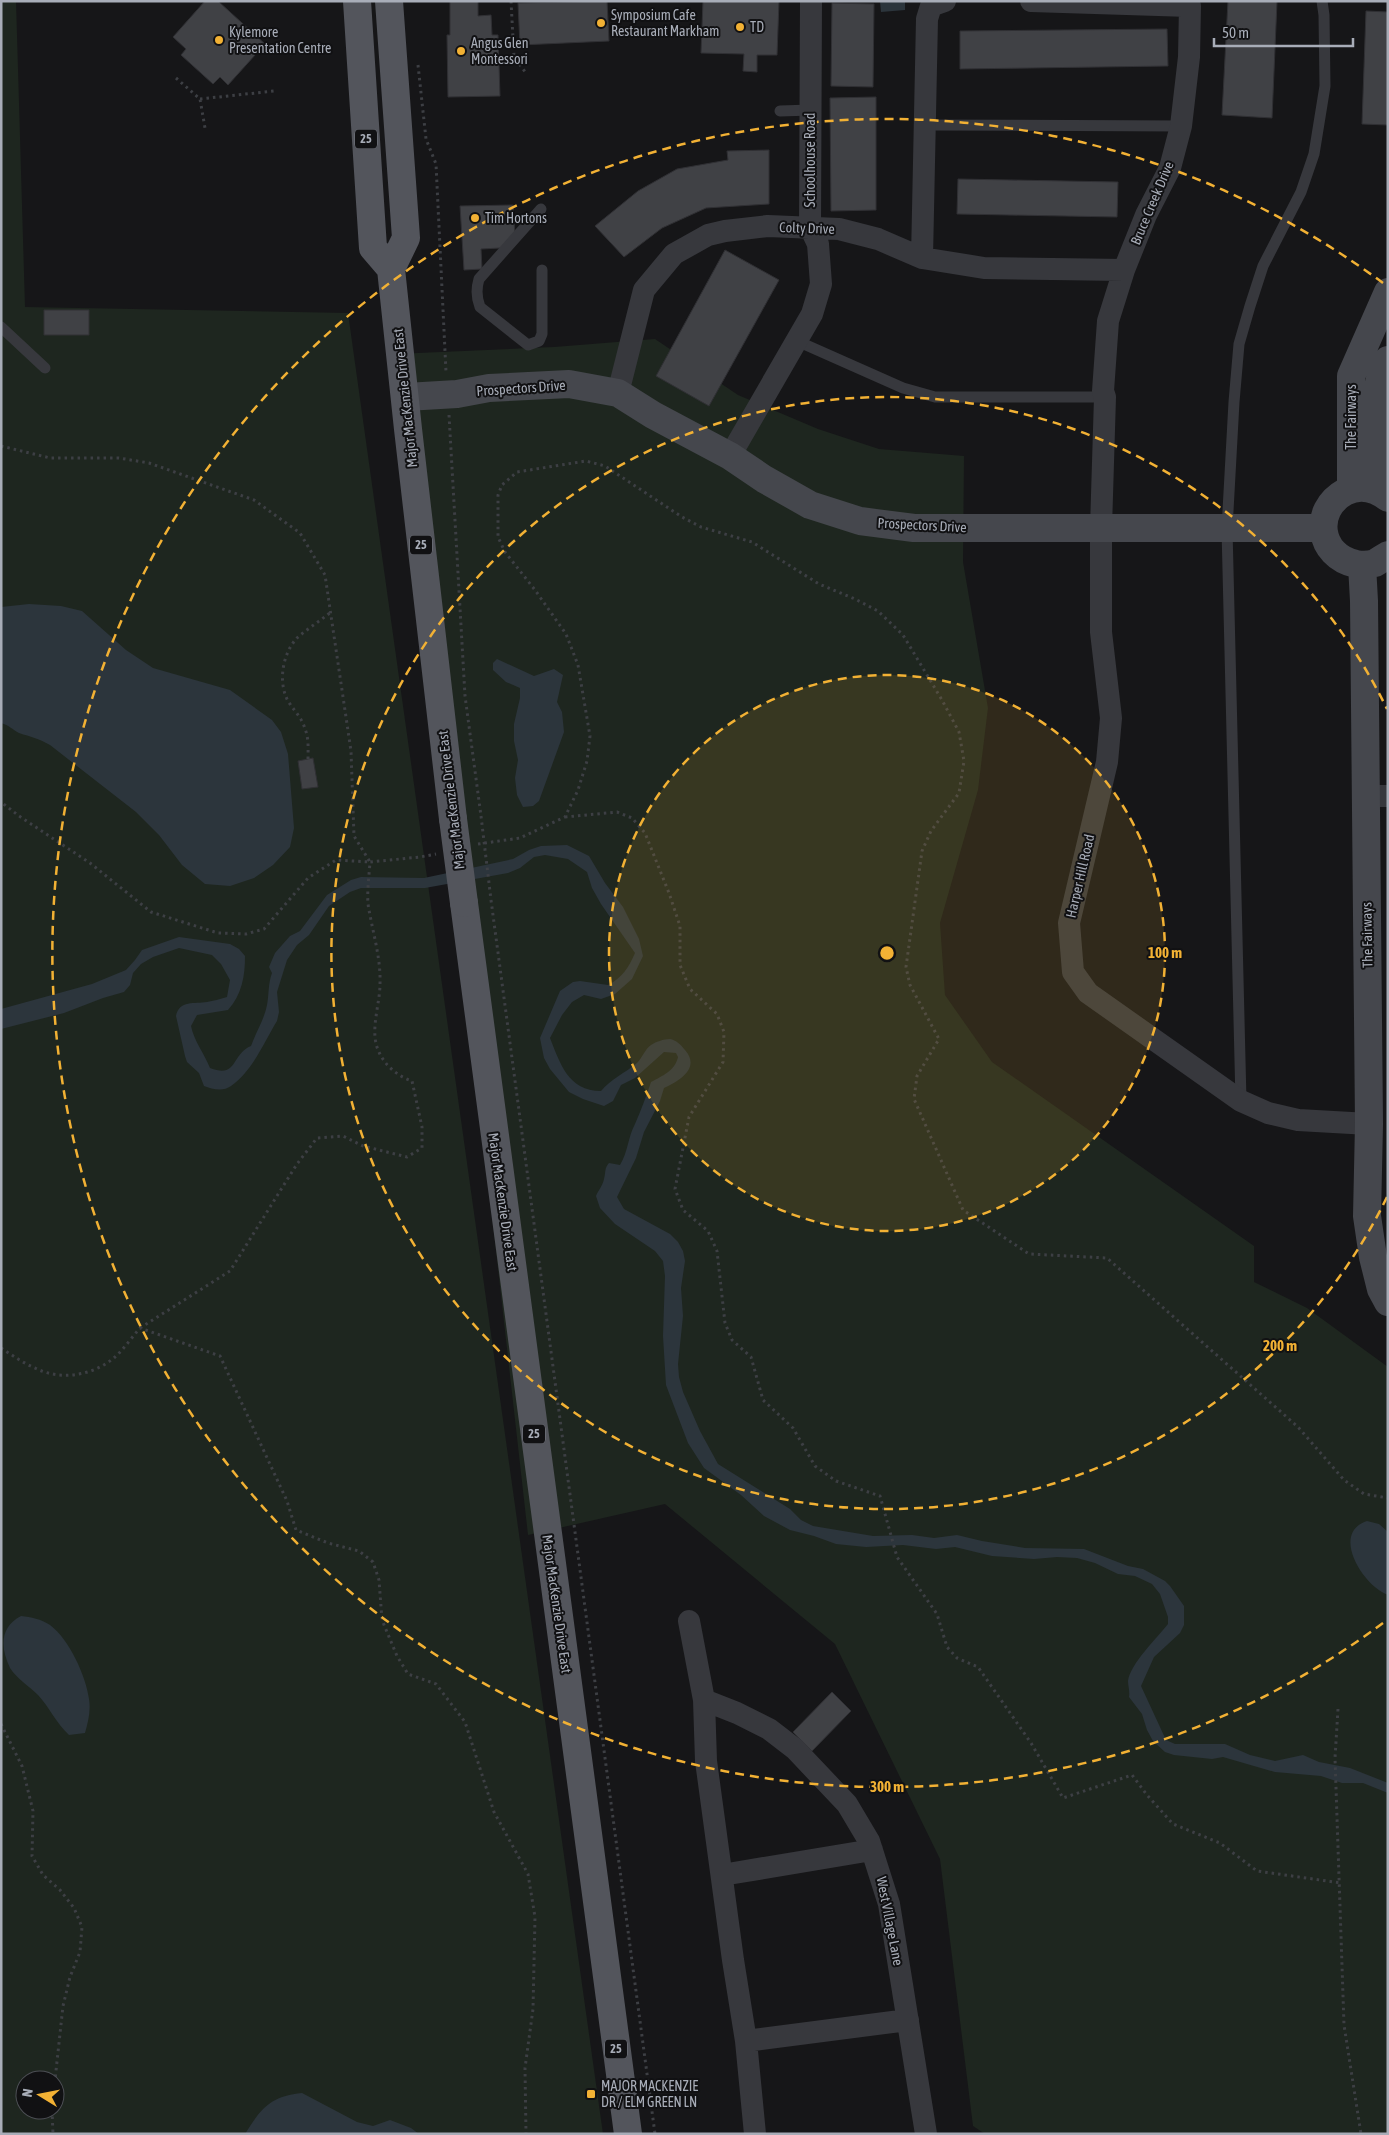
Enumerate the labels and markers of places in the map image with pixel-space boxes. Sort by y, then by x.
place label: Symposium Cafe Restaurant Markham [611,7,719,39]
marker: Symposium Cafe Restaurant Markham [595,17,607,29]
place label: TD [750,19,764,35]
marker: TD [734,21,746,33]
place label: Kylemore Presentation Centre [229,24,331,56]
marker: Kylemore Presentation Centre [213,34,225,46]
place label: Angus Glen Montessori [471,35,528,67]
marker: Angus Glen Montessori [455,45,467,57]
place label: Tim Hortons [485,210,547,226]
marker: Tim Hortons [469,212,481,224]
centre of rings [878,944,896,962]
place label: MAJOR MACKENZIE DR / ELM GREEN LN [601,2078,698,2110]
marker: MAJOR MACKENZIE DR / ELM GREEN LN [585,2088,597,2100]

